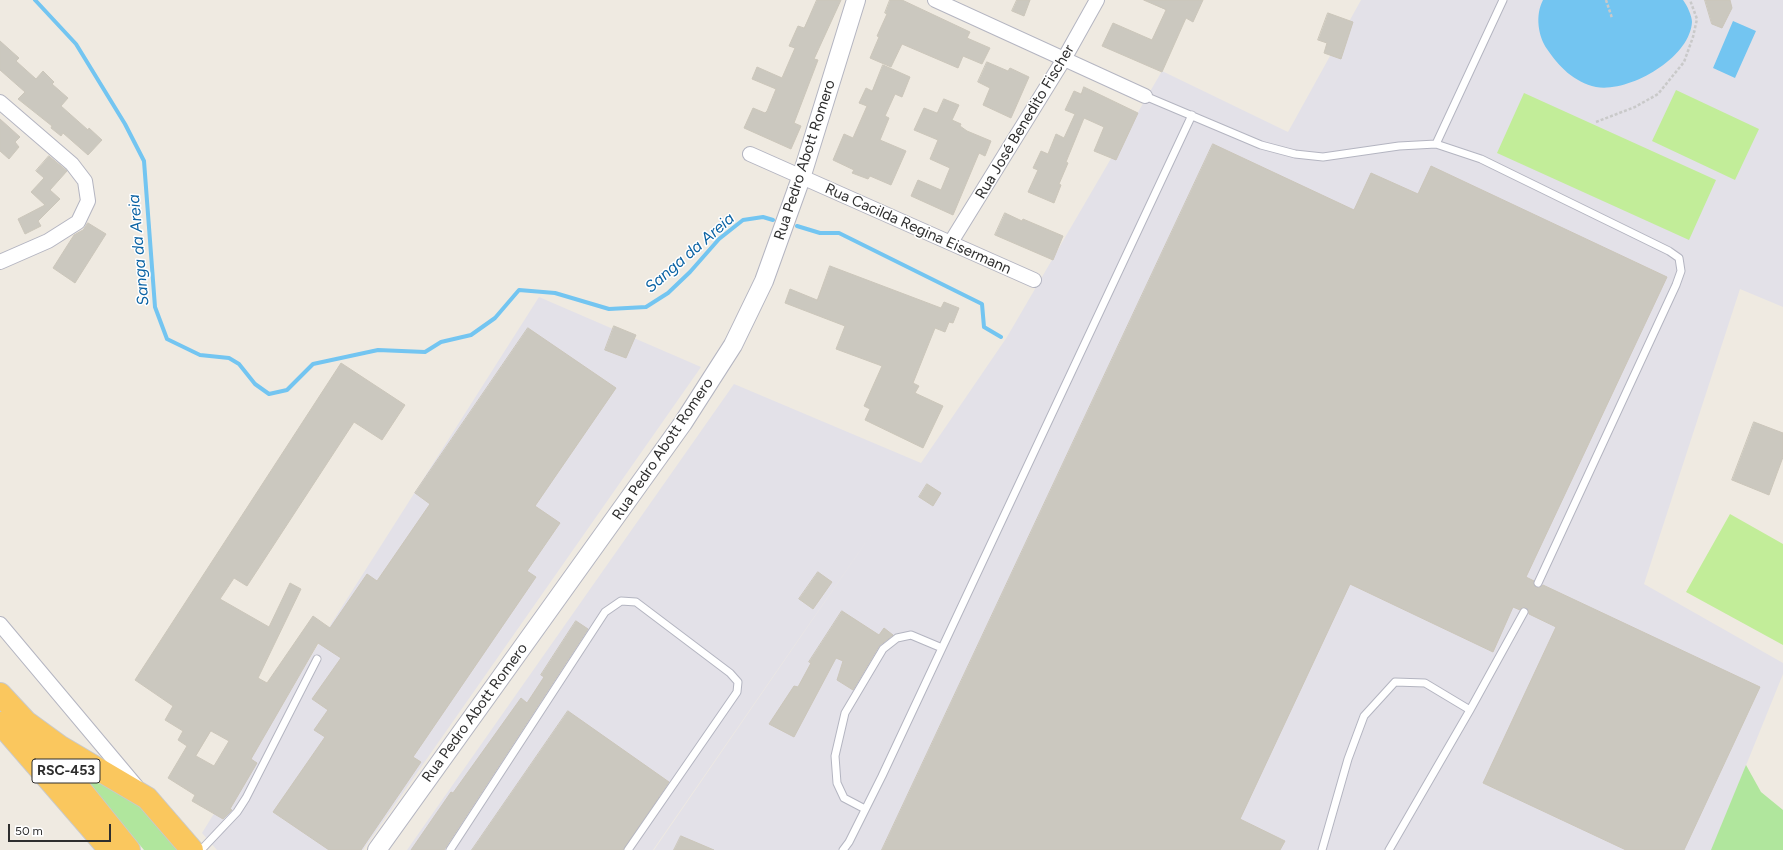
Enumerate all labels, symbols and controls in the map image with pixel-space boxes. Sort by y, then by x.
street label: Rua José Benedito Fischer [972,41,1078,203]
street label: Rua Pedro Abott Romero [771,78,839,242]
street label: Rua Cacilda Regina Eisermann [822,180,1014,278]
water label: Sanga da Areia [125,193,153,307]
water label: Sanga da Areia [642,209,738,297]
street label: Rua Pedro Abott Romero [609,374,717,524]
street label: Rua Pedro Abott Romero [418,640,532,786]
road number: RSC-453 [32,759,100,783]
scale bar [10,816,113,842]
text: 50 m [15,824,43,838]

